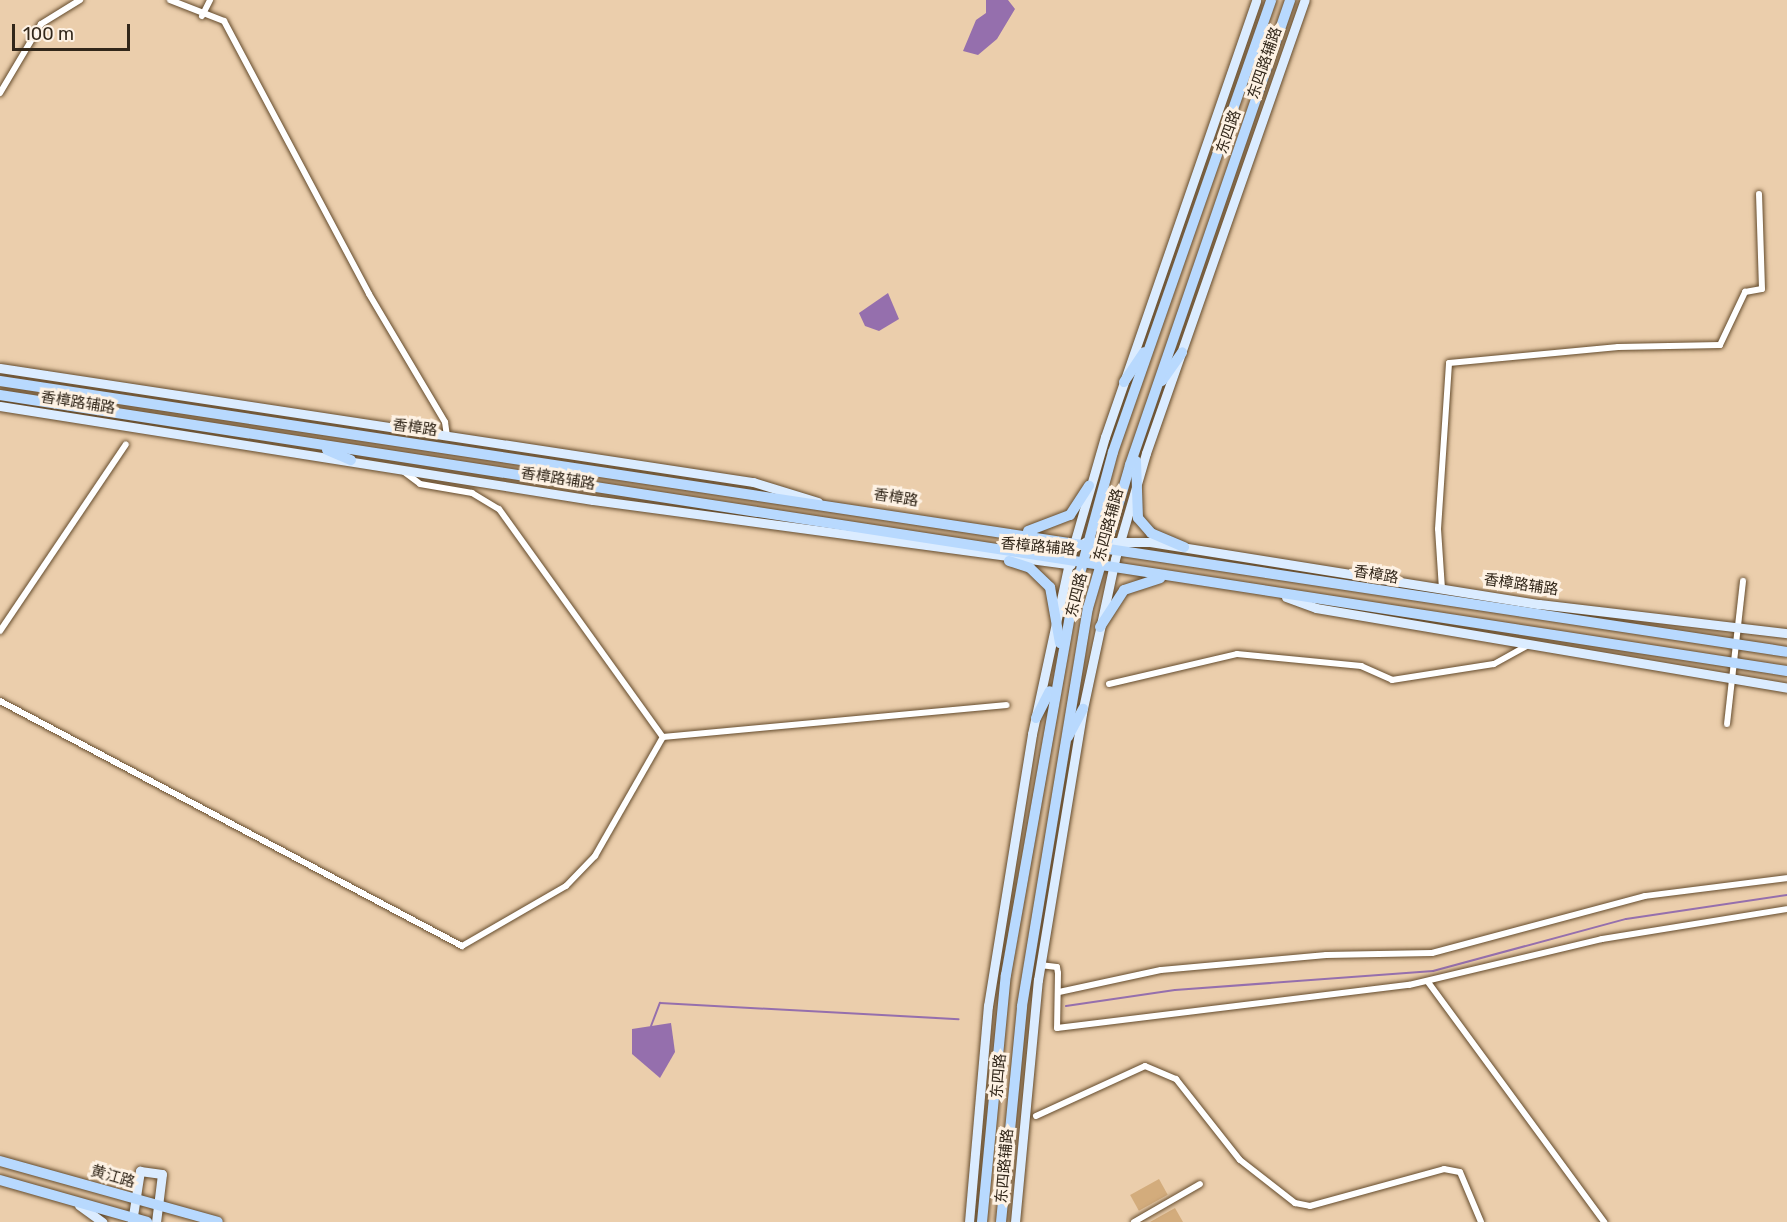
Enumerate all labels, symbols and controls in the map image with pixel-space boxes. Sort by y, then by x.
scale bar [15,12,134,50]
text: 100 m [23,23,74,45]
street label: 东四路辅路 [1244,25,1286,101]
street label: 东四路 [1213,108,1245,156]
street label: 香樟路辅路 [40,388,116,418]
street label: 香樟路 [391,416,439,440]
street label: 香樟路辅路 [520,464,596,494]
street label: 香樟路 [872,486,920,510]
street label: 东四路辅路 [1091,486,1127,564]
street label: 香樟路辅路 [1000,535,1076,559]
street label: 香樟路 [1352,563,1400,587]
street label: 东四路 [1063,571,1091,619]
street label: 香樟路辅路 [1483,571,1559,599]
street label: 东四路 [988,1053,1010,1099]
street label: 东四路辅路 [993,1128,1017,1204]
street label: 黄江路 [89,1162,137,1192]

